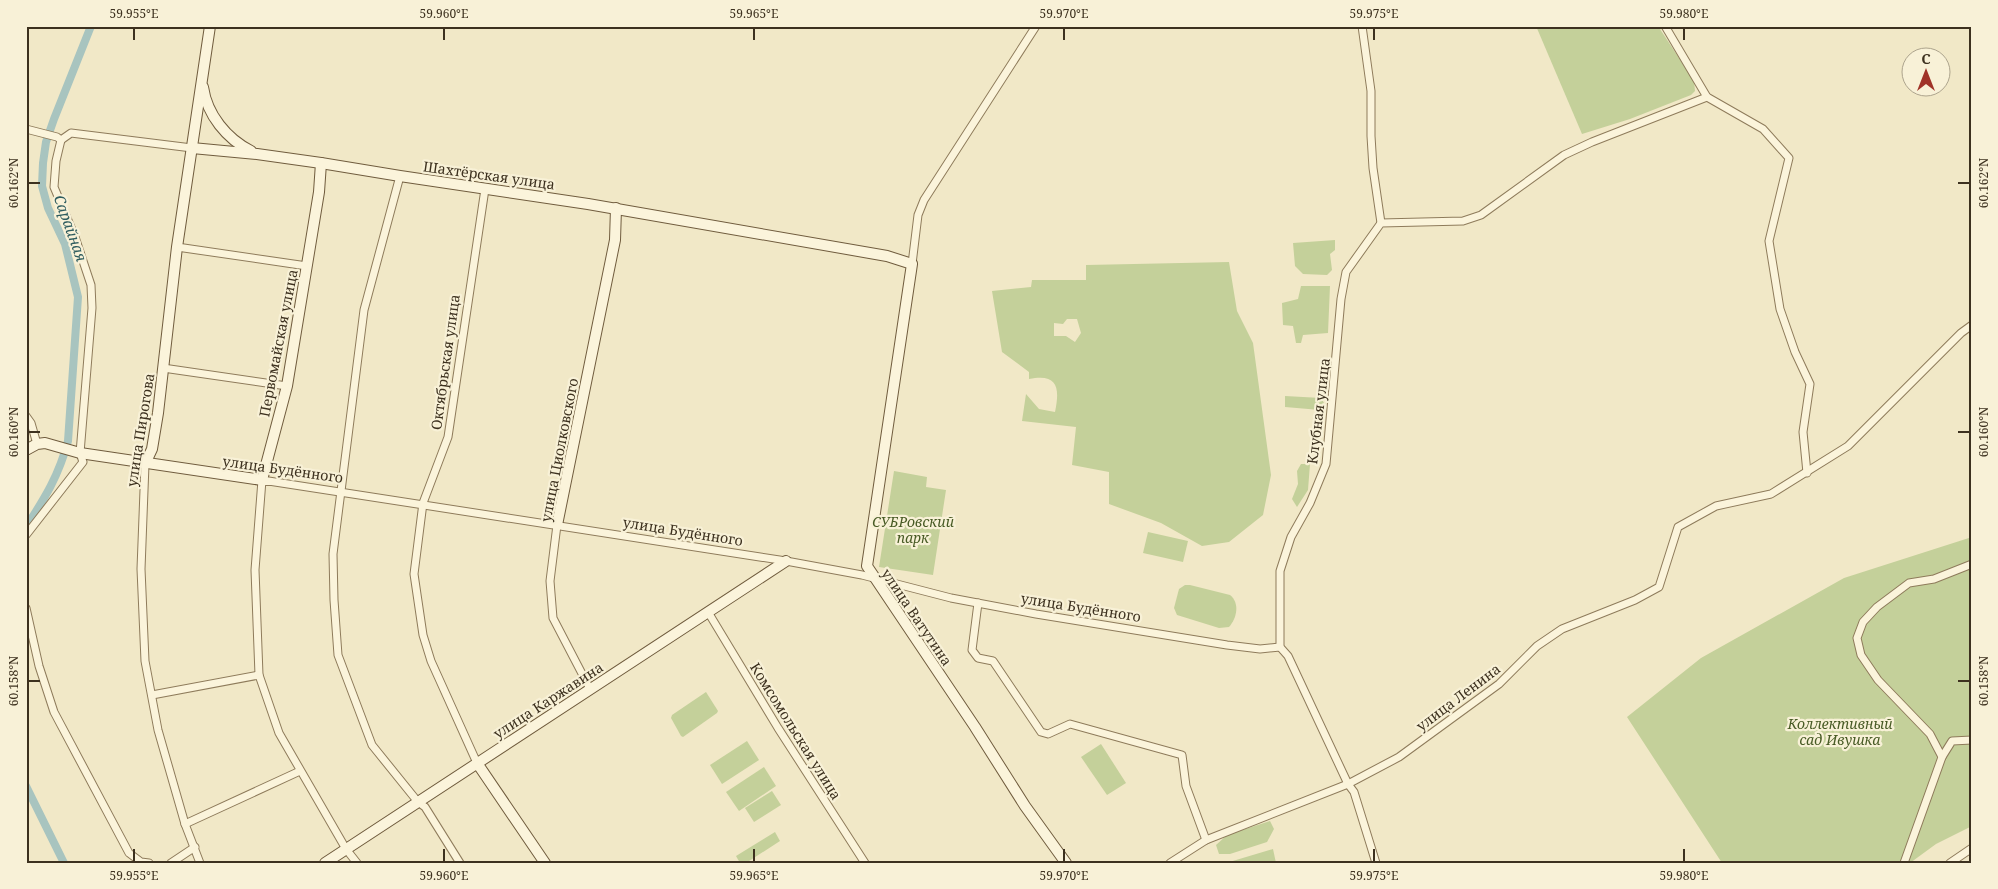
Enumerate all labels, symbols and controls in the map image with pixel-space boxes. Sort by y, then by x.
text: 59.955°E [110,5,158,22]
text: 59.960°E [420,5,468,22]
text: 59.965°E [730,5,778,22]
text: 59.970°E [1040,5,1088,22]
text: 59.975°E [1350,5,1398,22]
text: 59.980°E [1660,5,1708,22]
north arrow [1900,48,1950,98]
text: С [1921,49,1931,68]
street label: Шахтёрская улица [422,156,556,194]
text: 60.162°N [5,158,22,208]
text: 60.162°N [1975,158,1992,208]
water label: Сарайная [50,192,92,265]
street label: Первомайская улица [254,267,302,419]
street label: Октябрьская улица [426,293,464,431]
street label: Клубная улица [1302,357,1334,465]
street label: улица Пирогова [122,372,158,488]
street label: улица Циолковского [536,376,582,524]
text: 60.160°N [5,407,22,457]
text: 60.160°N [1975,407,1992,457]
street label: улица Будённого [222,451,344,487]
street label: улица Будённого [622,512,744,550]
park label: СУБРовский парк [872,512,955,547]
street label: улица Ватутина [877,565,957,669]
street label: улица Будённого [1020,588,1142,626]
text: 60.158°N [5,656,22,706]
text: 60.158°N [1975,656,1992,706]
street label: улица Каржавина [489,657,607,743]
street label: Комсомольская улица [746,659,846,803]
street label: улица Ленина [1412,659,1504,735]
park label: Коллективный сад Ивушка [1787,714,1893,749]
text: 59.955°E [110,867,158,884]
text: 59.960°E [420,867,468,884]
text: 59.965°E [730,867,778,884]
text: 59.970°E [1040,867,1088,884]
text: 59.975°E [1350,867,1398,884]
text: 59.980°E [1660,867,1708,884]

